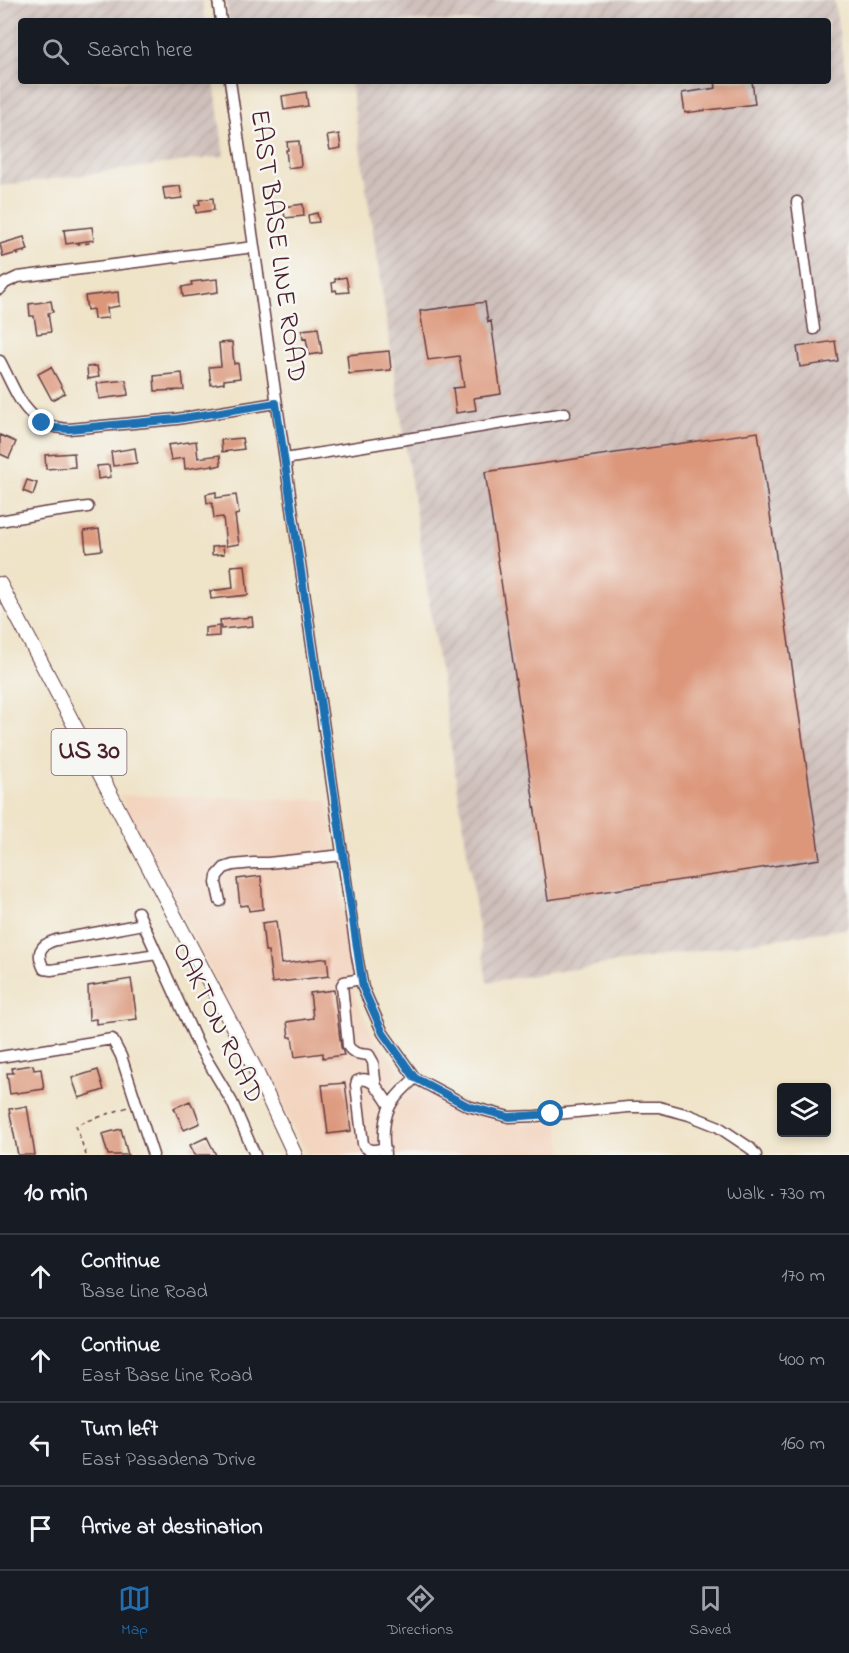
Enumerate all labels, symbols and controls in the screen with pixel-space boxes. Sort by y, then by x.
search box [18,18,831,84]
icon: search [39,35,72,68]
text: Search here [87,35,192,67]
street label: EAST BASE LINE ROAD [239,107,315,385]
route end [28,409,54,435]
road number: US 30 [52,729,127,775]
street label: OAKTON ROAD [161,936,273,1110]
map controls [777,1083,831,1137]
button: layers [777,1083,831,1137]
route start [537,1100,563,1126]
text: 10 min [24,1175,88,1213]
text: Walk · 730 m [727,1180,825,1209]
text: Continue [81,1246,160,1278]
icon: ahead [24,1260,57,1293]
text: 170 m [781,1262,825,1291]
text: Base Line Road [81,1278,208,1307]
text: Continue [81,1330,160,1362]
icon: ahead [24,1344,57,1377]
text: 400 m [779,1346,825,1375]
text: East Base Line Road [81,1362,253,1391]
text: Turn left [81,1414,158,1446]
icon: left [24,1428,57,1461]
text: 160 m [781,1430,825,1459]
text: East Pasadena Drive [81,1446,256,1475]
icon: arrive [24,1512,57,1545]
text: Arrive at destination [81,1512,263,1544]
tab: Map [118,1582,151,1642]
tab: Directions [387,1582,453,1642]
tab: Saved [689,1582,731,1642]

